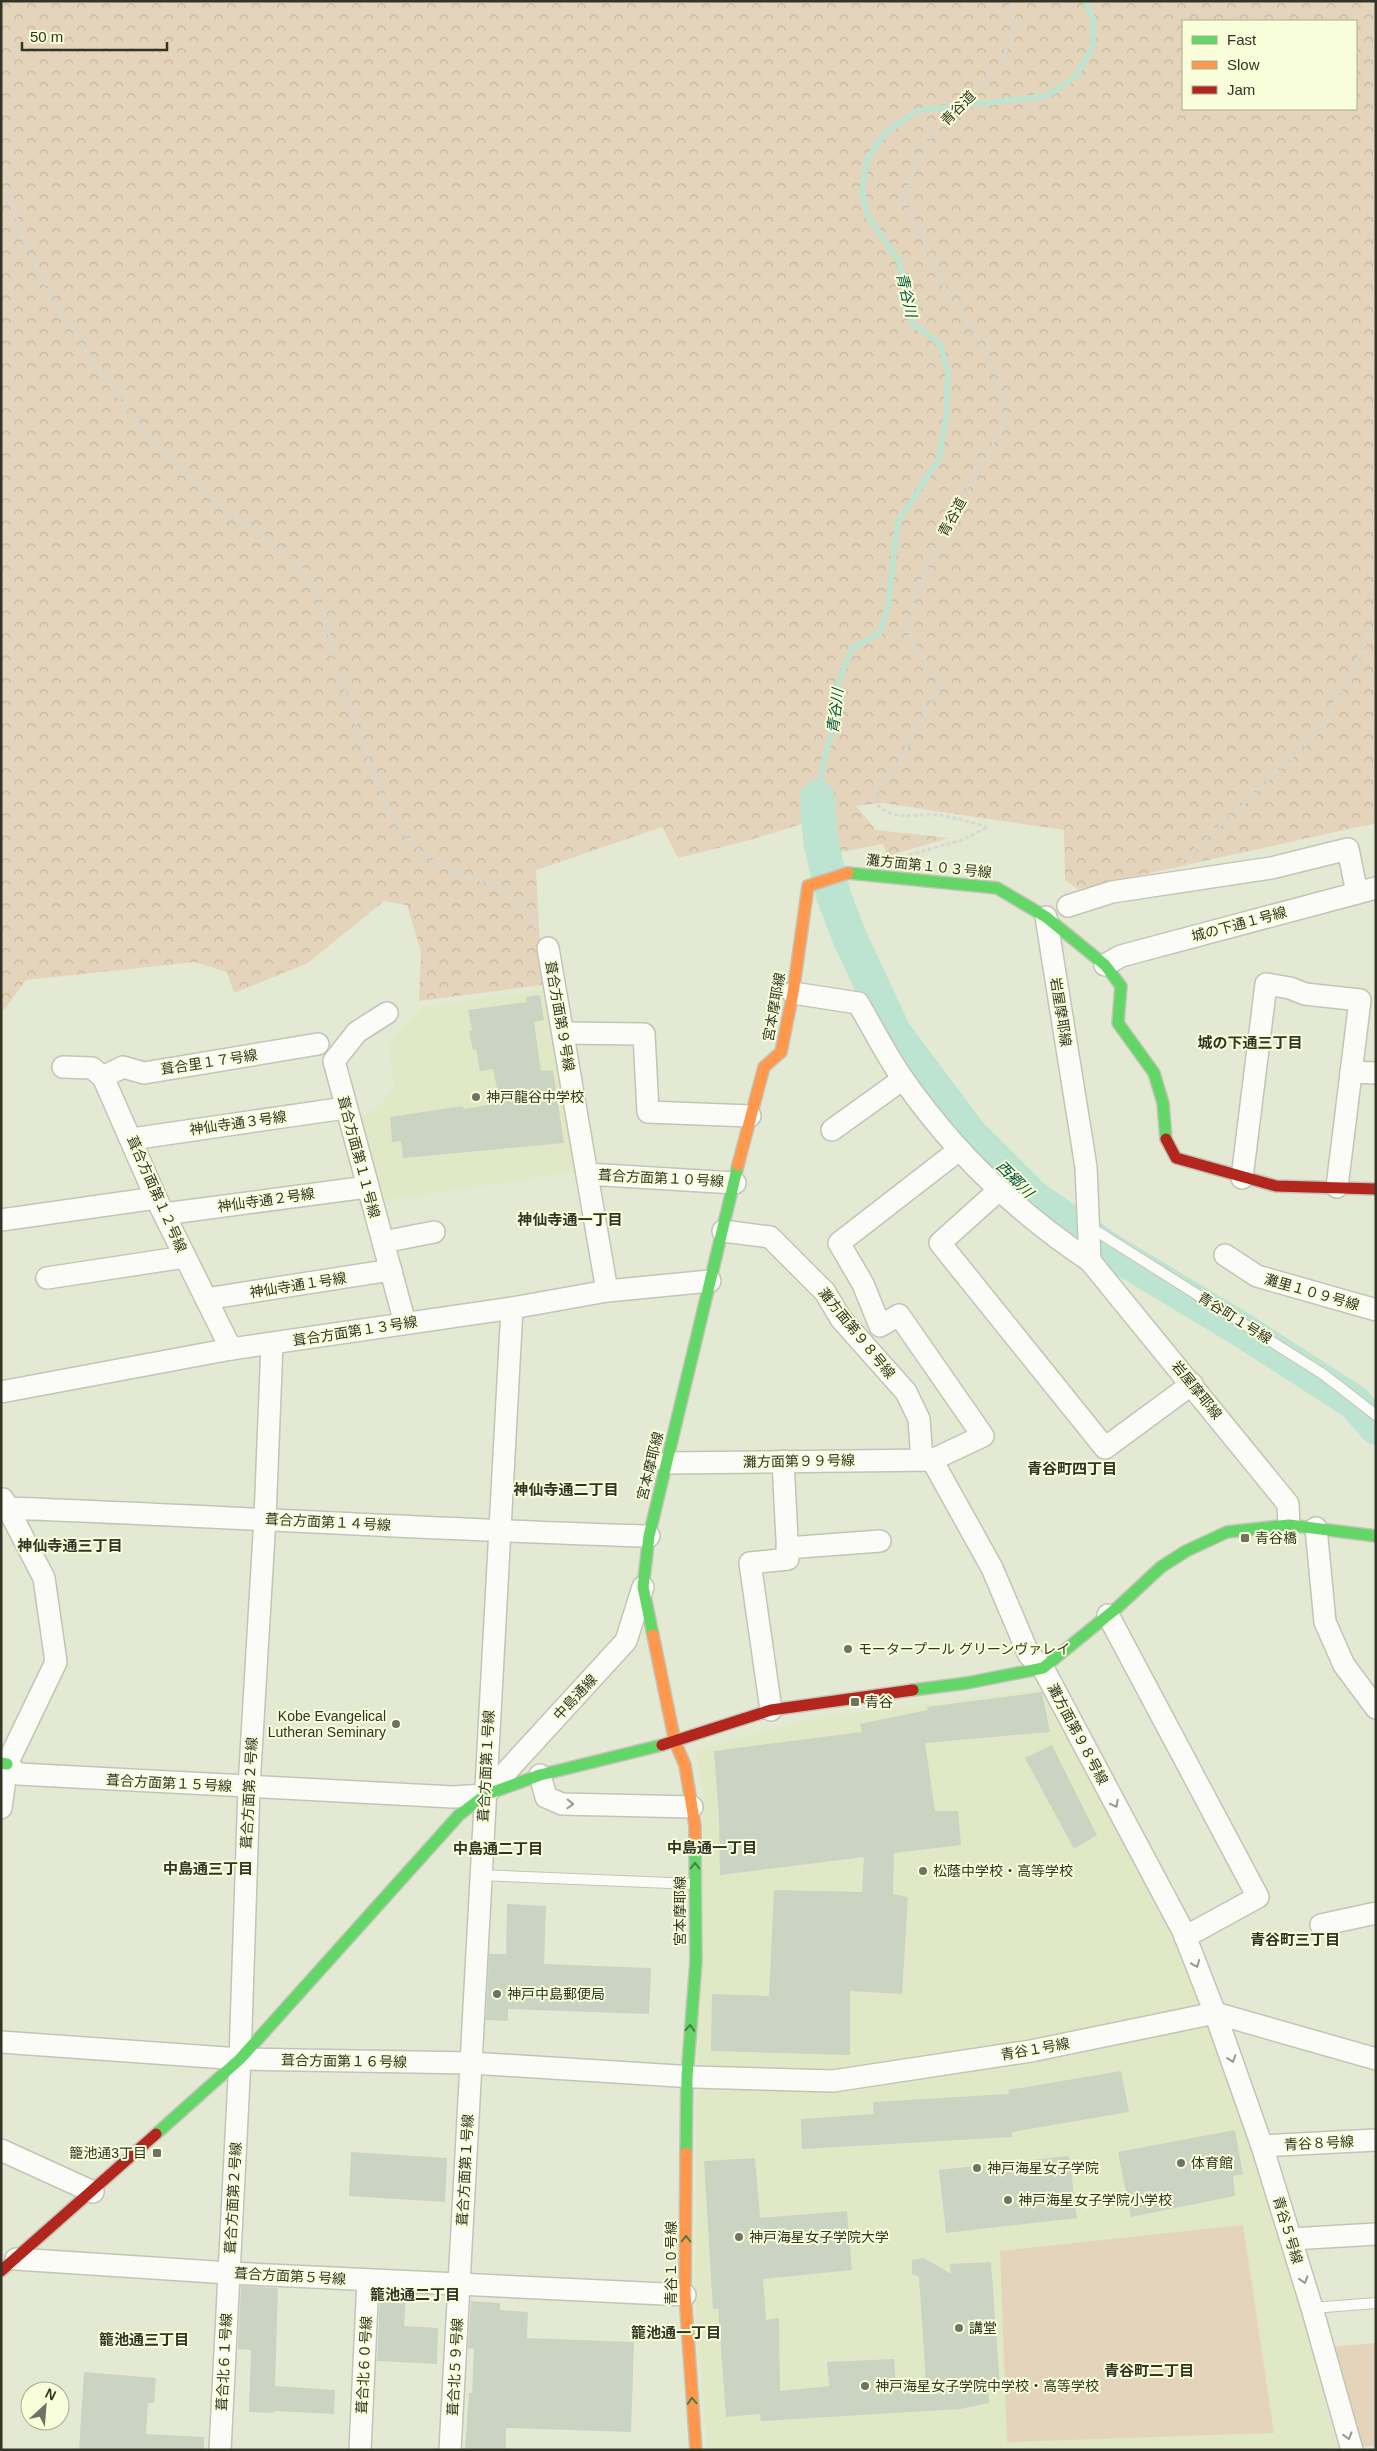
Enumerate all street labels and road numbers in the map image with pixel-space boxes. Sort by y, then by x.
street label: 青谷道 [937,87,979,129]
street label: 青谷道 [935,495,969,539]
street label: 灘方面第１０３号線 [866,851,992,881]
street label: 城の下通１号線 [1190,904,1288,944]
street label: 葺合方面第９号線 [542,959,578,1073]
street label: 宮本摩耶線 [760,971,788,1043]
street label: 岩屋摩耶線 [1048,976,1074,1048]
street label: 葺合里１７号線 [159,1046,259,1078]
street label: 葺合方面第１１号線 [335,1094,383,1220]
street label: 神仙寺通３号線 [188,1108,288,1138]
street label: 葺合方面第１２号線 [124,1133,190,1255]
street label: 葺合方面第１０号線 [598,1167,724,1189]
street label: 神仙寺通２号線 [216,1185,316,1215]
street label: 神仙寺通１号線 [248,1269,348,1301]
street label: 灘里１０９号線 [1263,1271,1361,1313]
street label: 灘方面第９８号線 [816,1284,898,1382]
street label: 青谷町１号線 [1195,1289,1275,1347]
street label: 葺合方面第１３号線 [292,1313,418,1349]
street label: 岩屋摩耶線 [1169,1358,1225,1422]
street label: 宮本摩耶線 [634,1430,666,1502]
street label: 灘方面第９９号線 [743,1452,855,1470]
street label: 葺合方面第１４号線 [265,1511,391,1533]
street label: 中島通線 [550,1671,600,1723]
street label: 灘方面第９８号線 [1045,1681,1111,1787]
street label: 葺合方面第１号線 [475,1710,497,1822]
street label: 葺合方面第２号線 [238,1737,260,1849]
street label: 葺合方面第１５号線 [106,1772,232,1794]
street label: 宮本摩耶線 [672,1876,688,1946]
street label: 青谷１号線 [999,2035,1071,2063]
street label: 葺合方面第１６号線 [281,2052,407,2070]
street label: 葺合方面第１号線 [454,2114,476,2226]
street label: 青谷８号線 [1284,2133,1354,2153]
street label: 葺合方面第２号線 [222,2142,244,2254]
street label: 青谷５号線 [1270,2194,1306,2266]
street label: 青谷１０号線 [663,2221,679,2305]
street label: 葺合方面第５号線 [234,2265,346,2287]
street label: 葺合北６１号線 [213,2313,235,2411]
street label: 葺合北６０号線 [353,2316,375,2414]
street label: 葺合北５９号線 [444,2318,466,2416]

